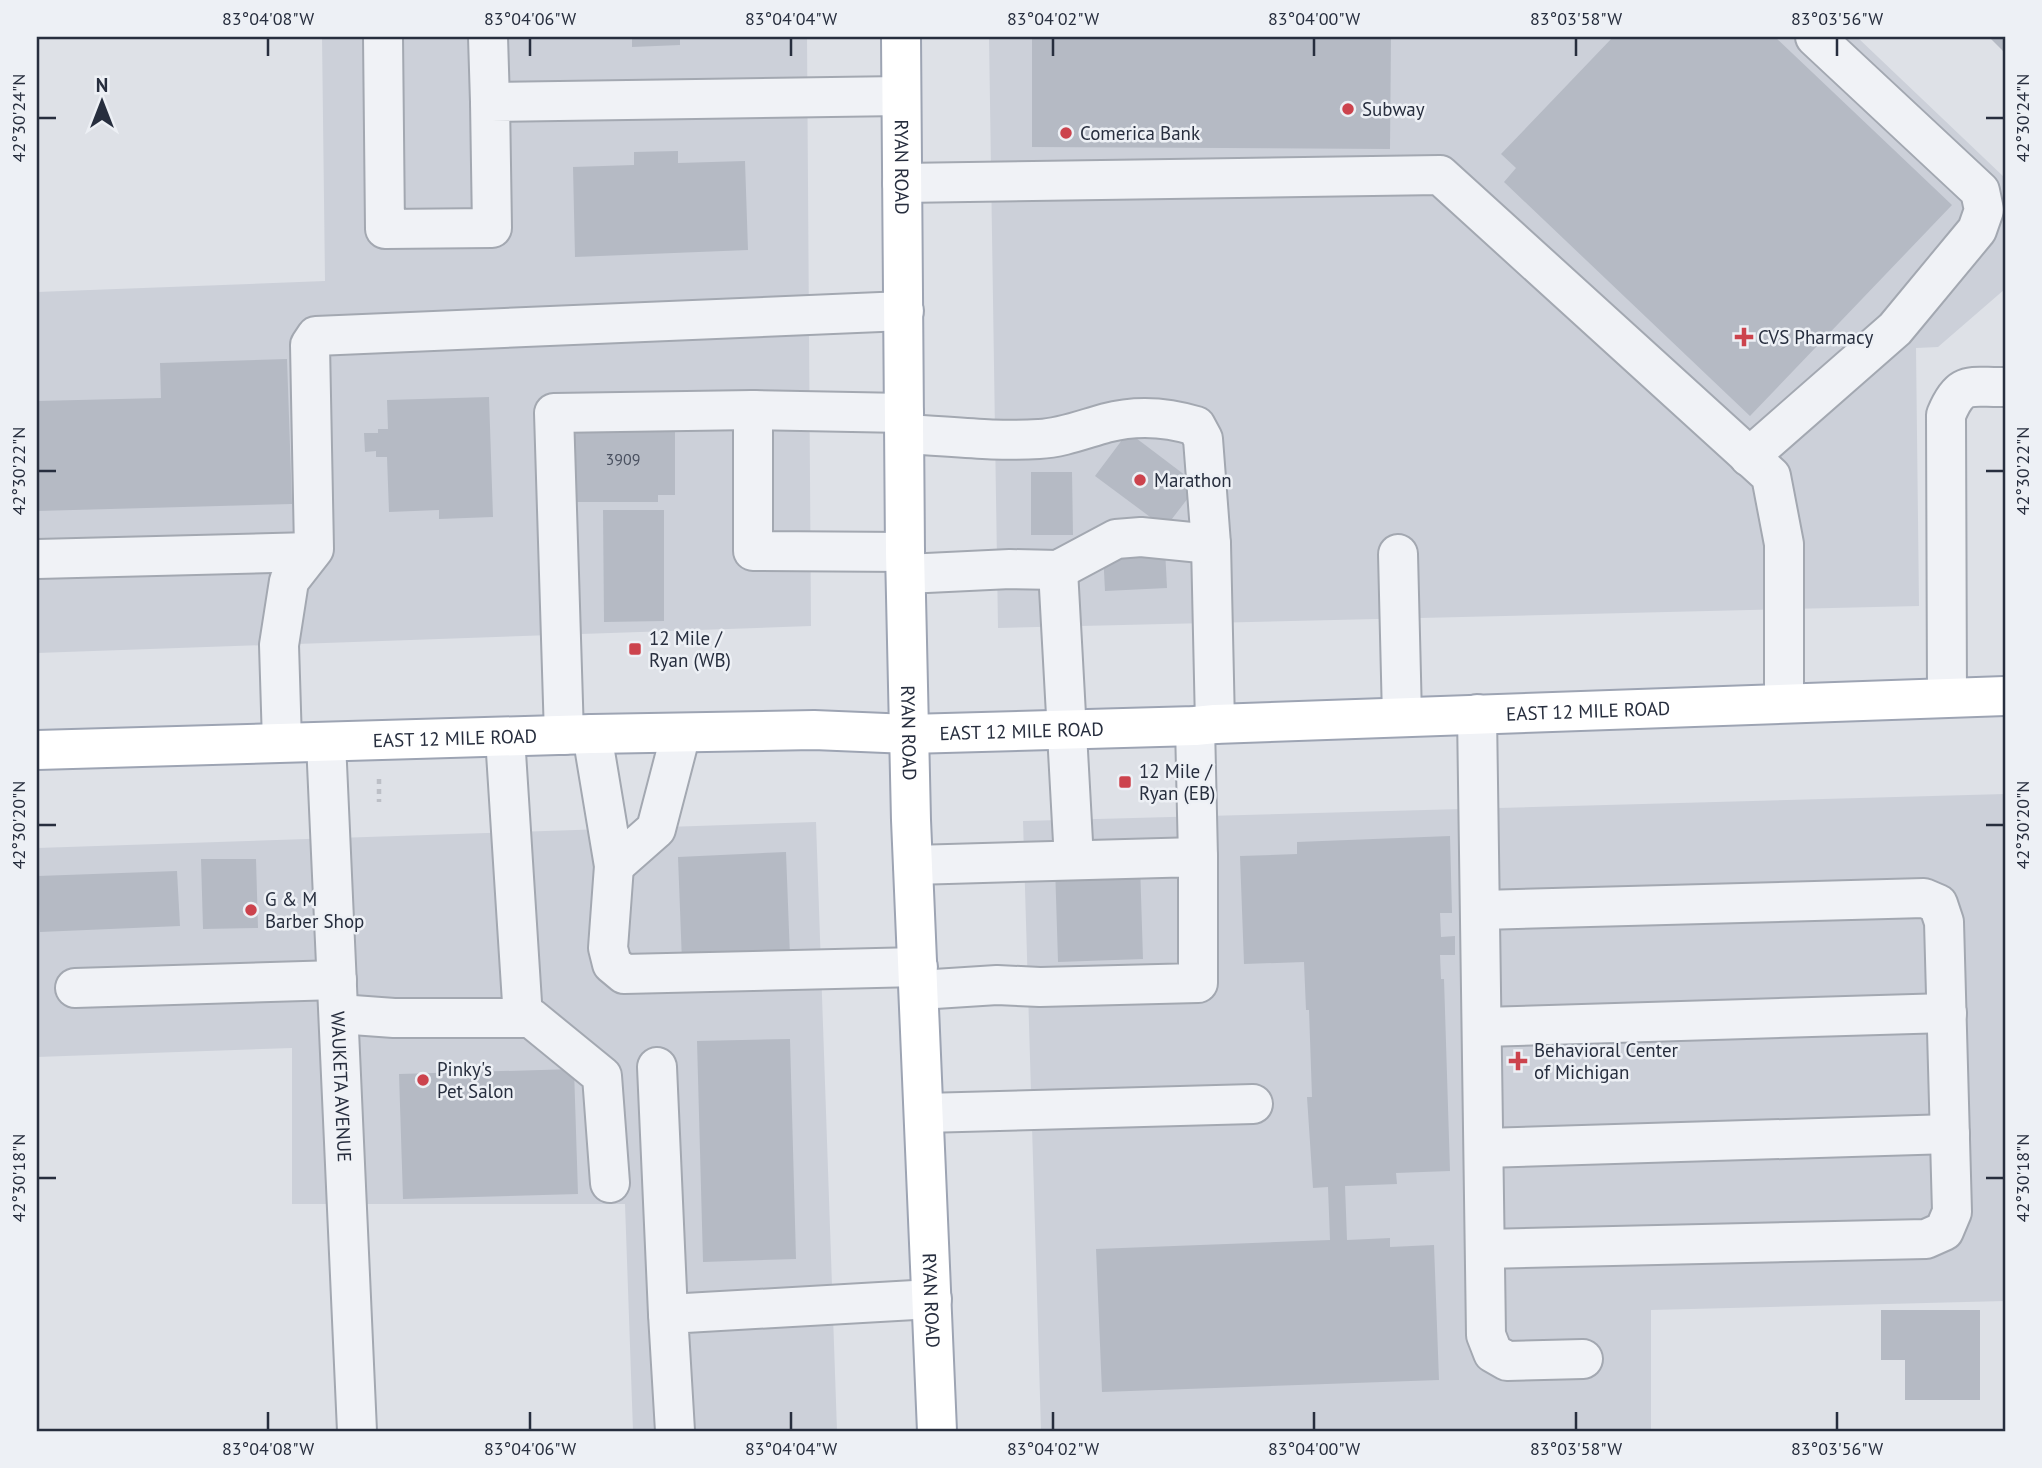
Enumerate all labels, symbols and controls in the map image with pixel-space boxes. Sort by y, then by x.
text: 83°04'08"W [222,7,314,30]
text: 83°04'06"W [484,7,576,30]
text: 83°04'04"W [745,7,837,30]
text: 83°04'02"W [1007,7,1099,30]
text: 83°04'00"W [1268,7,1360,30]
text: 83°03'58"W [1530,7,1622,30]
text: 83°03'56"W [1791,7,1883,30]
north arrow [66,66,136,136]
text: N [96,73,108,97]
text: 42°30'24"N [7,74,30,162]
text: 42°30'24"N [2011,74,2034,162]
place label: Subway [1362,97,1425,121]
marker: Subway [1340,101,1356,117]
street label: RYAN ROAD [890,119,914,215]
place label: Comerica Bank [1080,121,1200,145]
marker: Comerica Bank [1058,125,1074,141]
place label: CVS Pharmacy [1758,325,1873,349]
marker: CVS Pharmacy [1736,329,1752,345]
text: 42°30'22"N [7,427,30,515]
text: 42°30'22"N [2011,427,2034,515]
house number: 3909 [606,449,640,469]
place label: Marathon [1154,468,1232,492]
marker: Marathon [1132,472,1148,488]
place label: 12 Mile / Ryan (WB) [649,626,731,672]
marker: 12 Mile / Ryan (WB) [627,641,643,657]
street label: RYAN ROAD [896,685,922,781]
street label: EAST 12 MILE ROAD [1506,696,1671,726]
street label: EAST 12 MILE ROAD [939,717,1104,745]
street label: EAST 12 MILE ROAD [372,724,537,752]
place label: 12 Mile / Ryan (EB) [1139,759,1215,805]
marker: 12 Mile / Ryan (EB) [1117,774,1133,790]
text: 42°30'20"N [7,781,30,869]
text: 42°30'20"N [2011,781,2034,869]
place label: G & M Barber Shop [265,887,364,933]
marker: G & M Barber Shop [243,902,259,918]
street label: WAUKETA AVENUE [326,1011,357,1163]
place label: Behavioral Center of Michigan [1534,1038,1679,1084]
marker: Behavioral Center of Michigan [1508,1051,1528,1071]
place label: Pinky's Pet Salon [437,1057,514,1103]
marker: Pinky's Pet Salon [415,1072,431,1088]
text: 42°30'18"N [7,1134,30,1222]
text: 42°30'18"N [2011,1134,2034,1222]
street label: RYAN ROAD [917,1252,945,1348]
text: 83°04'08"W [222,1437,314,1460]
text: 83°04'06"W [484,1437,576,1460]
text: 83°04'04"W [745,1437,837,1460]
text: 83°04'02"W [1007,1437,1099,1460]
text: 83°04'00"W [1268,1437,1360,1460]
text: 83°03'58"W [1530,1437,1622,1460]
text: 83°03'56"W [1791,1437,1883,1460]

